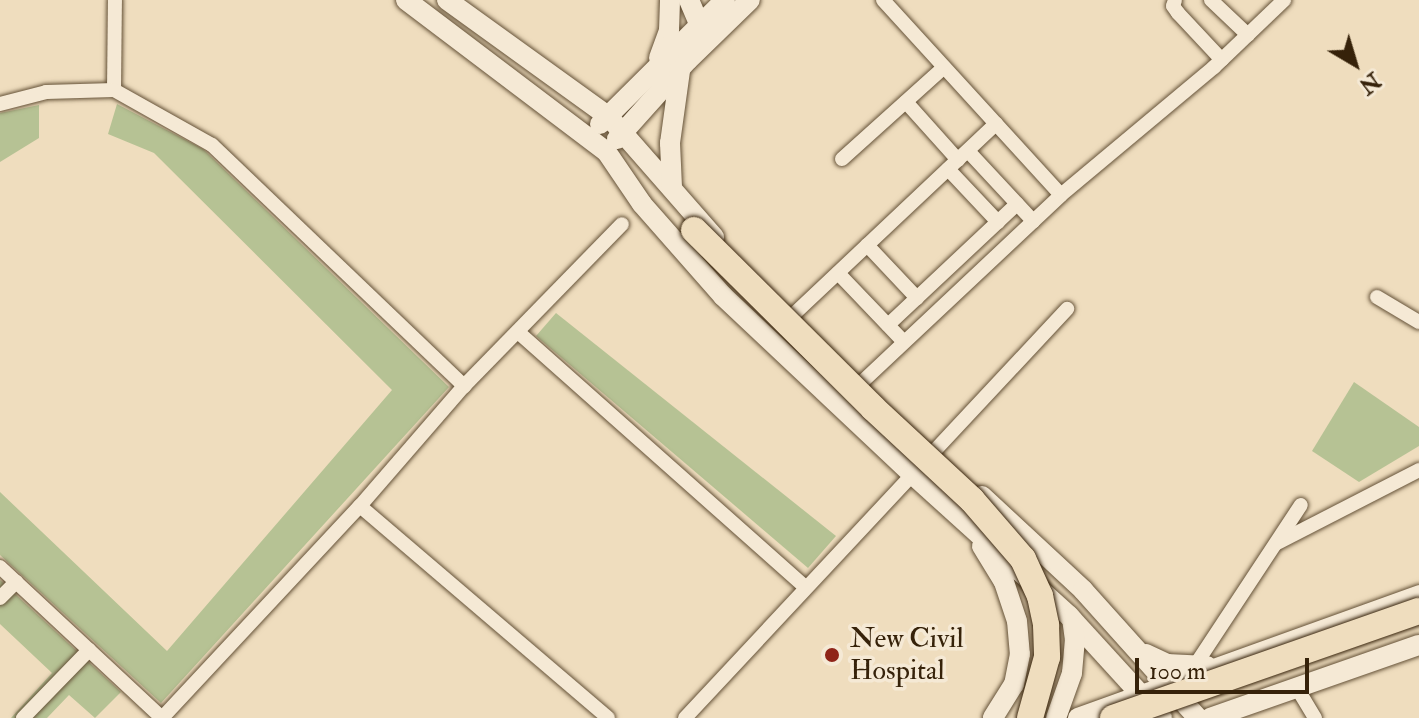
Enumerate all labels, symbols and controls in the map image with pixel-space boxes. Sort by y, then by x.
north arrow [1315,24,1395,104]
text: N [1353,66,1386,100]
place label: New Civil Hospital [850,622,964,688]
scale bar [1139,642,1313,692]
marker: New Civil Hospital [821,644,843,666]
text: 100 m [1149,656,1206,687]

